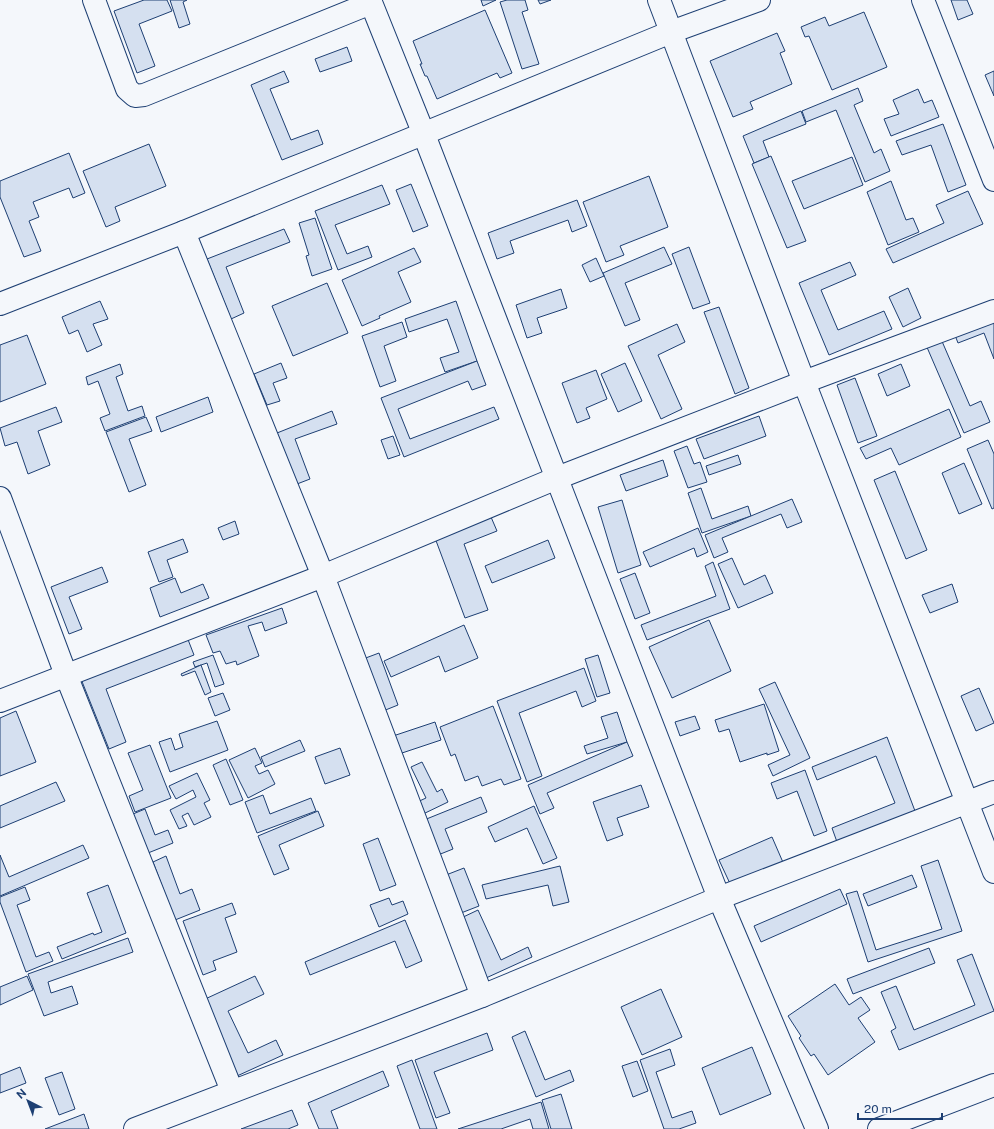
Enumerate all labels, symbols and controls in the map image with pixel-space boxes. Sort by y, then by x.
north arrow [8,1081,48,1121]
text: N [14,1086,29,1101]
scale bar [858,1095,942,1121]
text: 20 m [864,1102,892,1116]

